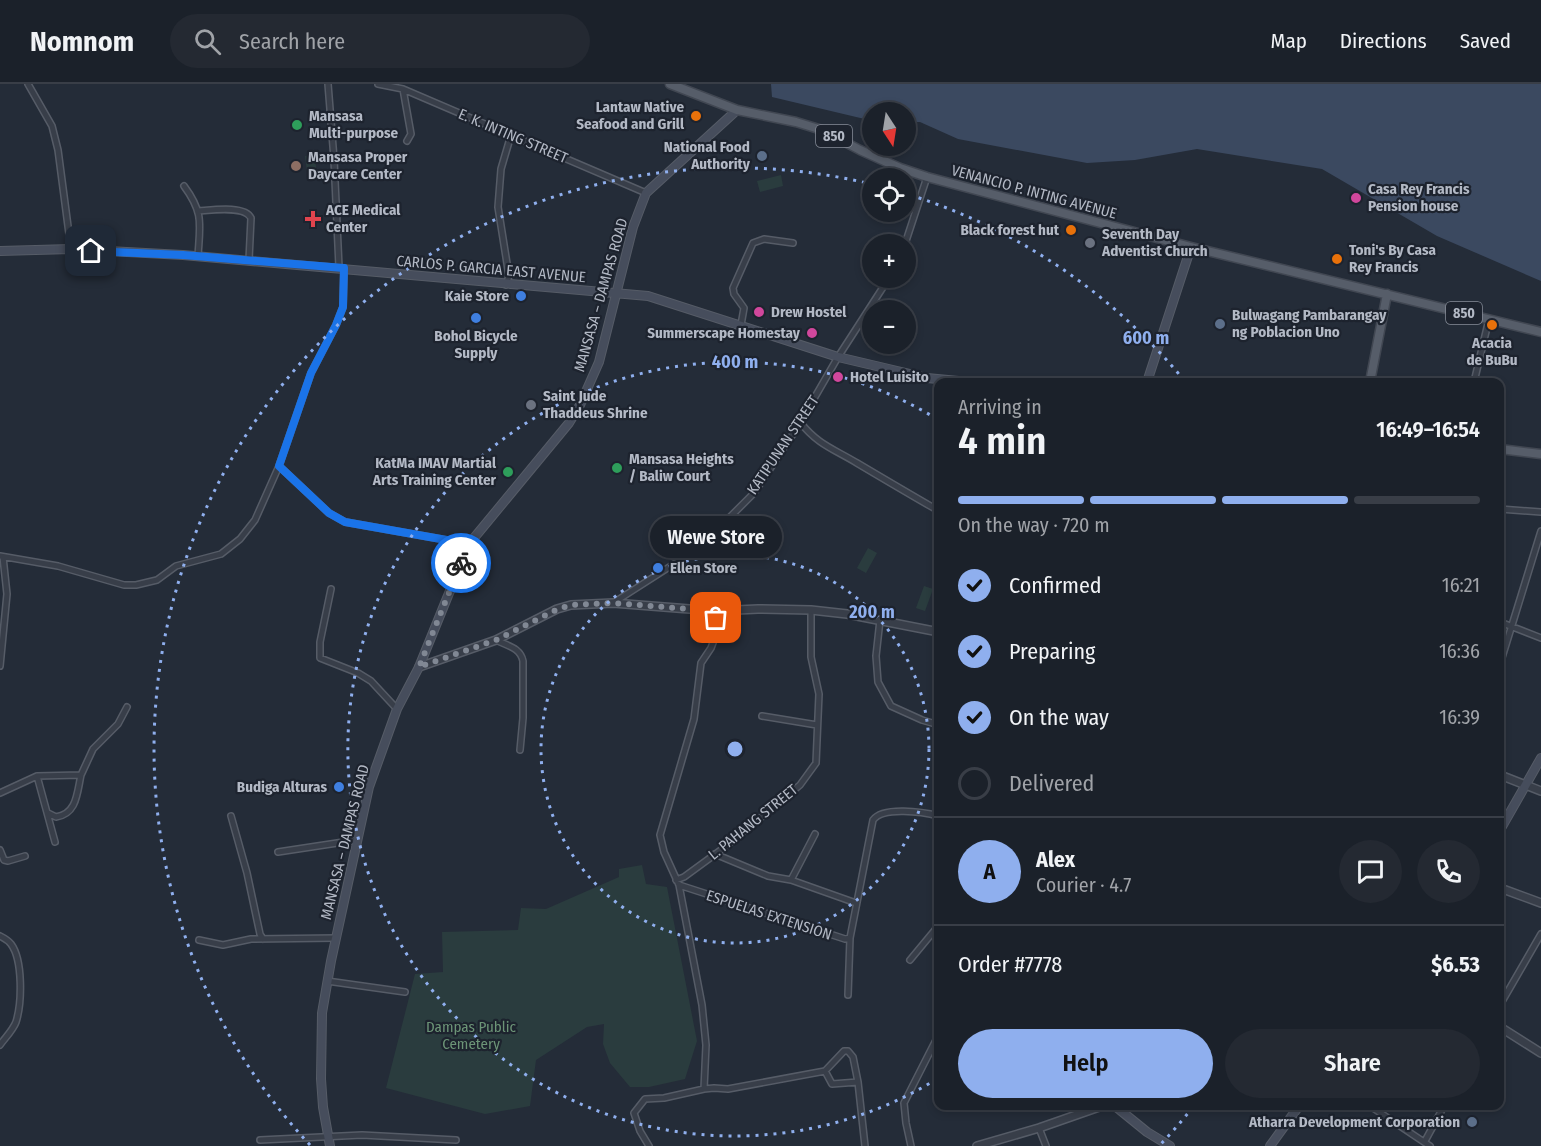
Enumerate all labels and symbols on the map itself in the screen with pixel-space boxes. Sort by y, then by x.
place label: Lantaw Native Seafood and Grill [576,98,685,133]
north arrow [862,102,916,156]
street label: E. K. INTING STREET [456,105,570,167]
place label: Mansasa Multi-purpose [309,107,399,142]
marker: Lantaw Native Seafood and Grill [689,109,703,123]
marker: Mansasa Multi-purpose [290,118,304,132]
road number: 850 [816,125,852,147]
place label: National Food Authority [664,138,751,173]
place label: Mansasa Proper Daycare Center [308,148,408,183]
marker: National Food Authority [755,149,769,163]
marker: Mansasa Proper Daycare Center [289,159,303,173]
street label: VENANCIO P. INTING AVENUE [949,161,1119,223]
place label: Casa Rey Francis Pension house [1368,180,1470,215]
marker: Casa Rey Francis Pension house [1349,191,1363,205]
place label: ACE Medical Center [325,201,401,236]
marker: ACE Medical Center [304,210,322,228]
street label: MANSASA – DAMPAS ROAD [570,216,632,374]
place label: Black forest hut [960,221,1060,239]
marker: Black forest hut [1064,223,1078,237]
pin [65,225,116,276]
place label: Seventh Day Adventist Church [1101,225,1208,260]
marker: Seventh Day Adventist Church [1083,236,1097,250]
place label: Toni's By Casa Rey Francis [1349,241,1436,276]
street label: CARLOS P. GARCIA EAST AVENUE [396,252,586,286]
marker: Toni's By Casa Rey Francis [1330,252,1344,266]
place label: Kaie Store [445,287,509,305]
marker: Kaie Store [514,289,528,303]
road number: 850 [1446,302,1482,324]
place label: Drew Hostel [771,303,847,321]
marker: Drew Hostel [752,305,766,319]
place label: Bulwagang Pambarangay ng Poblacion Uno [1232,306,1387,341]
marker: Bohol Bicycle Supply [469,311,483,325]
marker: Bulwagang Pambarangay ng Poblacion Uno [1213,317,1227,331]
marker: Acacia de BuBu [1485,318,1499,332]
place label: Summerscape Homestay [647,324,801,342]
marker: Summerscape Homestay [805,326,819,340]
place label: Bohol Bicycle Supply [434,327,518,362]
text: 600 m [1123,327,1169,349]
place label: Acacia de BuBu [1466,334,1518,369]
text: 400 m [712,351,758,373]
place label: Hotel Luisito [850,368,929,386]
marker: Hotel Luisito [831,370,845,384]
place label: Saint Jude Thaddeus Shrine [543,387,648,422]
street label: KATIPUNAN STREET [743,392,823,498]
marker: Saint Jude Thaddeus Shrine [524,398,538,412]
place label: Mansasa Heights / Baliw Court [629,450,734,485]
place label: KatMa IMAV Martial Arts Training Center [372,454,497,489]
marker: Mansasa Heights / Baliw Court [610,461,624,475]
marker: KatMa IMAV Martial Arts Training Center [501,465,515,479]
callout: Wewe Store [650,516,782,558]
courier [431,533,491,593]
place label: Ellen Store [670,559,738,577]
marker: Ellen Store [651,561,665,575]
pin [690,592,741,643]
text: 200 m [848,601,895,623]
centre of rings [725,739,745,759]
street label: MANSASA – DAMPAS ROAD [317,763,373,921]
place label: Budiga Alturas [237,778,327,796]
marker: Budiga Alturas [332,780,346,794]
street label: L. PAHANG STREET [705,780,801,863]
street label: ESPUELAS EXTENSION [704,886,834,944]
park label: Dampas Public Cemetery [426,1018,517,1053]
place label: Atharra Development Corporation [1248,1113,1460,1131]
marker: Atharra Development Corporation [1465,1115,1479,1129]

